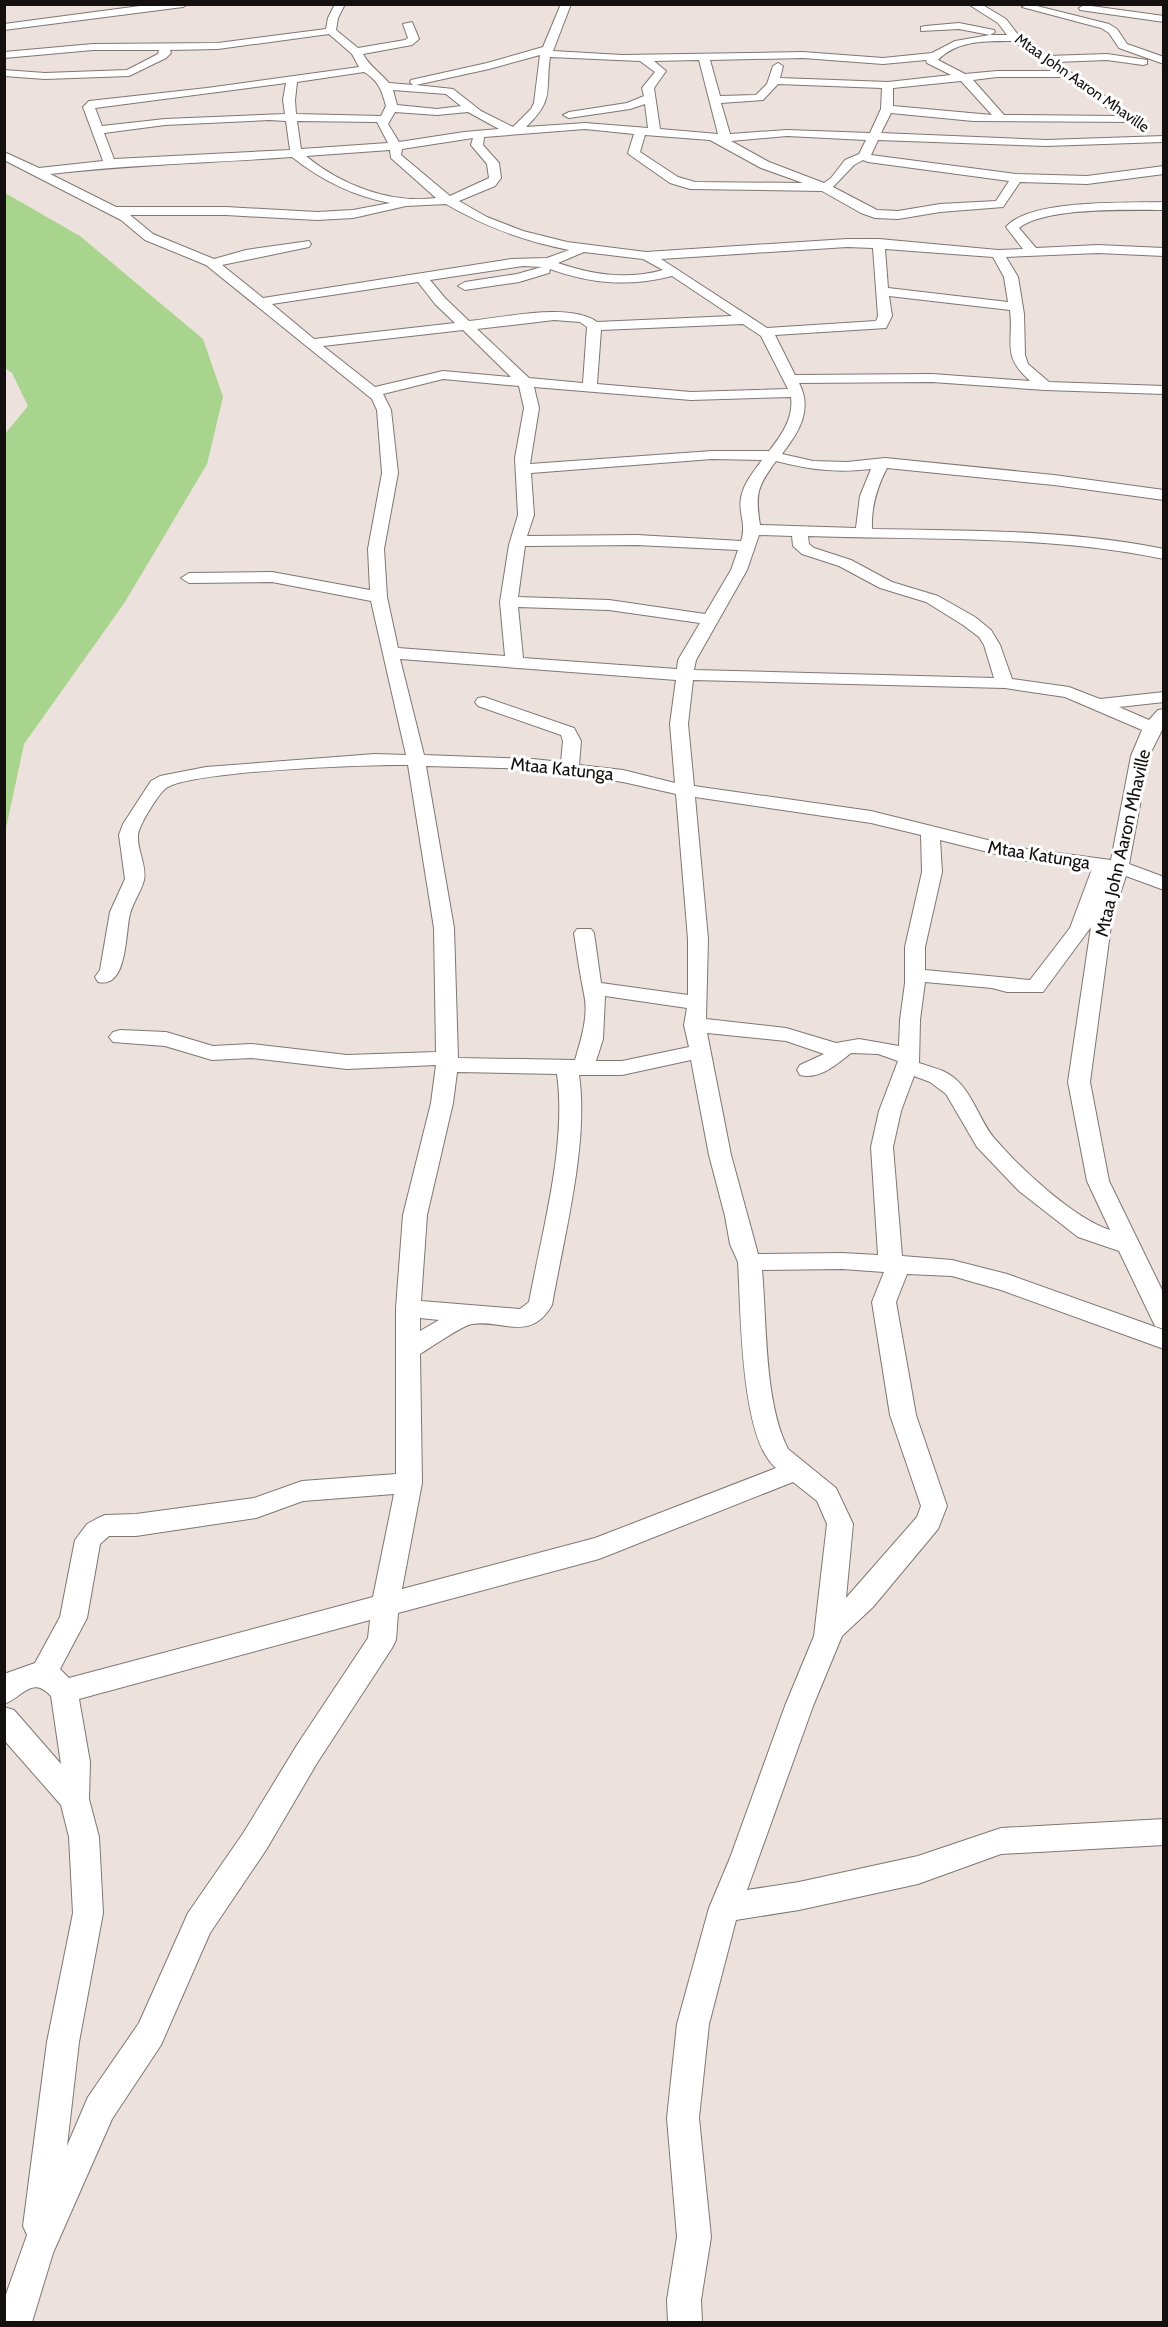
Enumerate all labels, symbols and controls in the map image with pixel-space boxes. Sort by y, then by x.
street label: Mtaa John Aaron Mhaville [1011,30,1153,136]
street label: Mtaa John Aaron Mhaville [1091,747,1155,939]
street label: Mtaa Katunga [509,753,615,785]
street label: Mtaa Katunga [986,836,1092,874]

